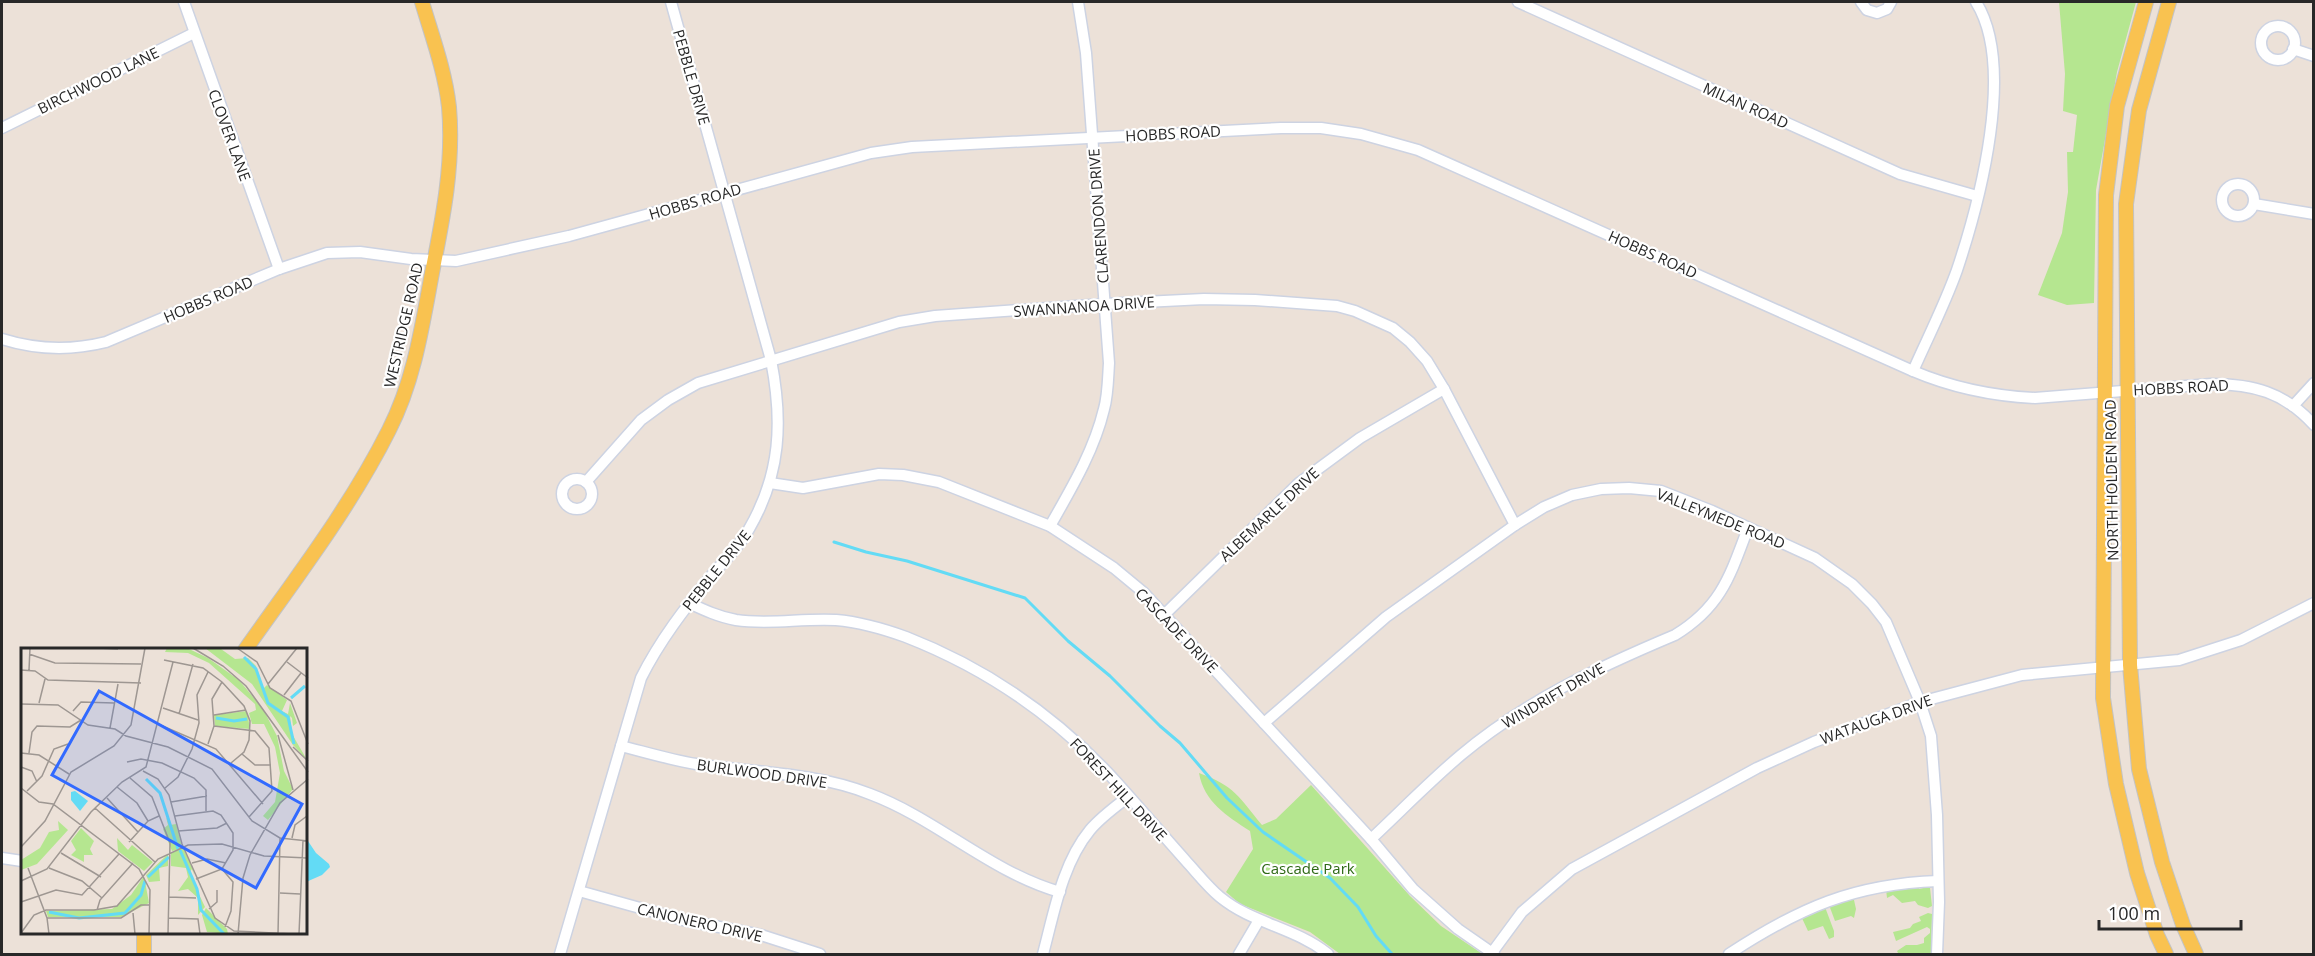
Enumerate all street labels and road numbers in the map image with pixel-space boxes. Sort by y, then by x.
street label: PEBBLE DRIVE [669,27,715,127]
street label: BIRCHWOOD LANE [34,42,162,118]
street label: MILAN ROAD [1700,77,1792,133]
street label: CLOVER LANE [204,86,256,184]
street label: HOBBS ROAD [1125,121,1221,145]
street label: CLARENDON DRIVE [1083,148,1113,284]
street label: HOBBS ROAD [646,178,744,224]
street label: HOBBS ROAD [1605,225,1701,283]
street label: WESTRIDGE ROAD [379,261,427,389]
street label: HOBBS ROAD [160,271,256,327]
street label: SWANNANOA DRIVE [1013,291,1155,321]
street label: HOBBS ROAD [2133,375,2229,399]
street label: NORTH HOLDEN ROAD [2100,399,2122,561]
street label: ALBEMARLE DRIVE [1215,463,1323,565]
street label: VALLEYMEDE ROAD [1654,483,1788,553]
street label: PEBBLE DRIVE [677,525,755,615]
street label: CASCADE DRIVE [1131,583,1223,677]
street label: WINDRIFT DRIVE [1498,658,1608,732]
street label: WATAUGA DRIVE [1817,689,1935,749]
street label: FOREST HILL DRIVE [1066,733,1172,845]
street label: BURLWOOD DRIVE [696,754,828,792]
street label: CANONERO DRIVE [635,898,765,946]

